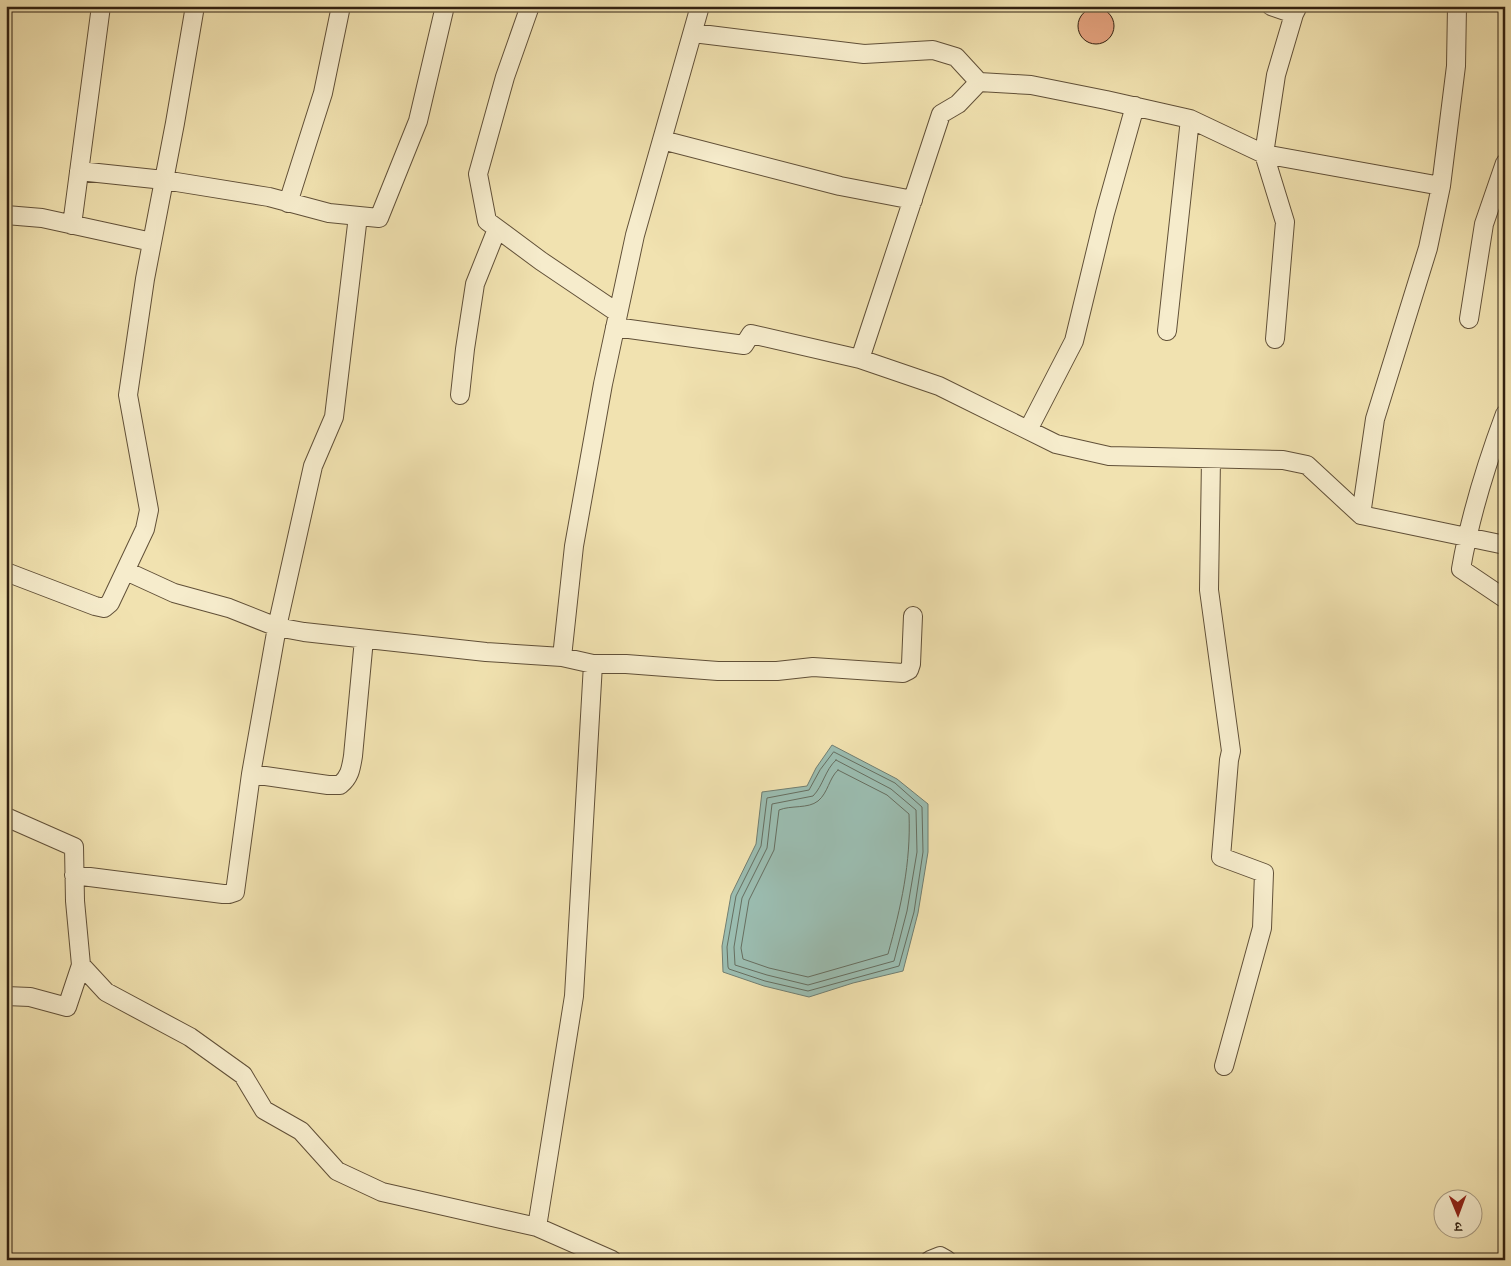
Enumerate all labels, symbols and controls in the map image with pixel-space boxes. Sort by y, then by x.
north arrow [1434,1188,1484,1238]
text: उ [1454,1218,1463,1236]

